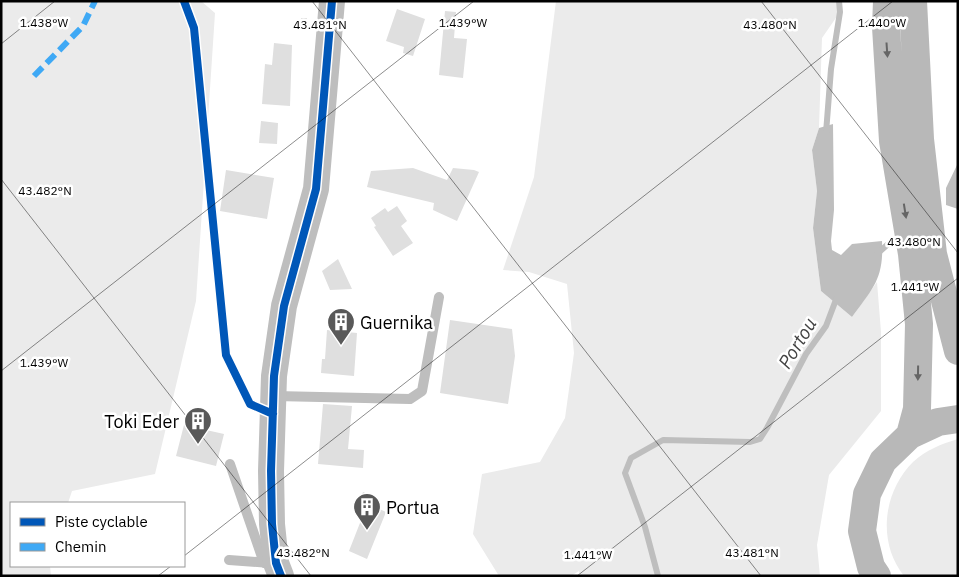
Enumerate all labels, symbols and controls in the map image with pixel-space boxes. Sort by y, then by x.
text: 1.438°W [20,15,68,30]
text: 1.439°W [439,15,487,30]
text: 1.440°W [858,15,906,30]
text: 43.481°N [293,17,347,32]
text: 43.480°N [743,17,797,32]
one-way arrow [884,42,892,58]
text: 43.482°N [18,183,72,198]
one-way arrow [901,204,909,220]
text: 43.480°N [887,234,941,249]
text: 1.441°W [891,279,939,294]
building icon: Guernika [326,307,356,346]
place label: Guernika [360,311,433,334]
water label: Portou [772,313,822,373]
text: 1.439°W [20,355,68,370]
one-way arrow [914,365,922,381]
building icon: Toki Eder [183,406,213,445]
place label: Toki Eder [104,410,179,433]
building icon: Portua [352,492,382,531]
place label: Portua [386,496,440,519]
legend [10,502,185,567]
text: Piste cyclable [55,512,148,531]
text: Chemin [55,537,106,556]
text: 43.482°N [276,545,330,560]
text: 43.481°N [725,545,779,560]
text: 1.441°W [564,547,612,562]

